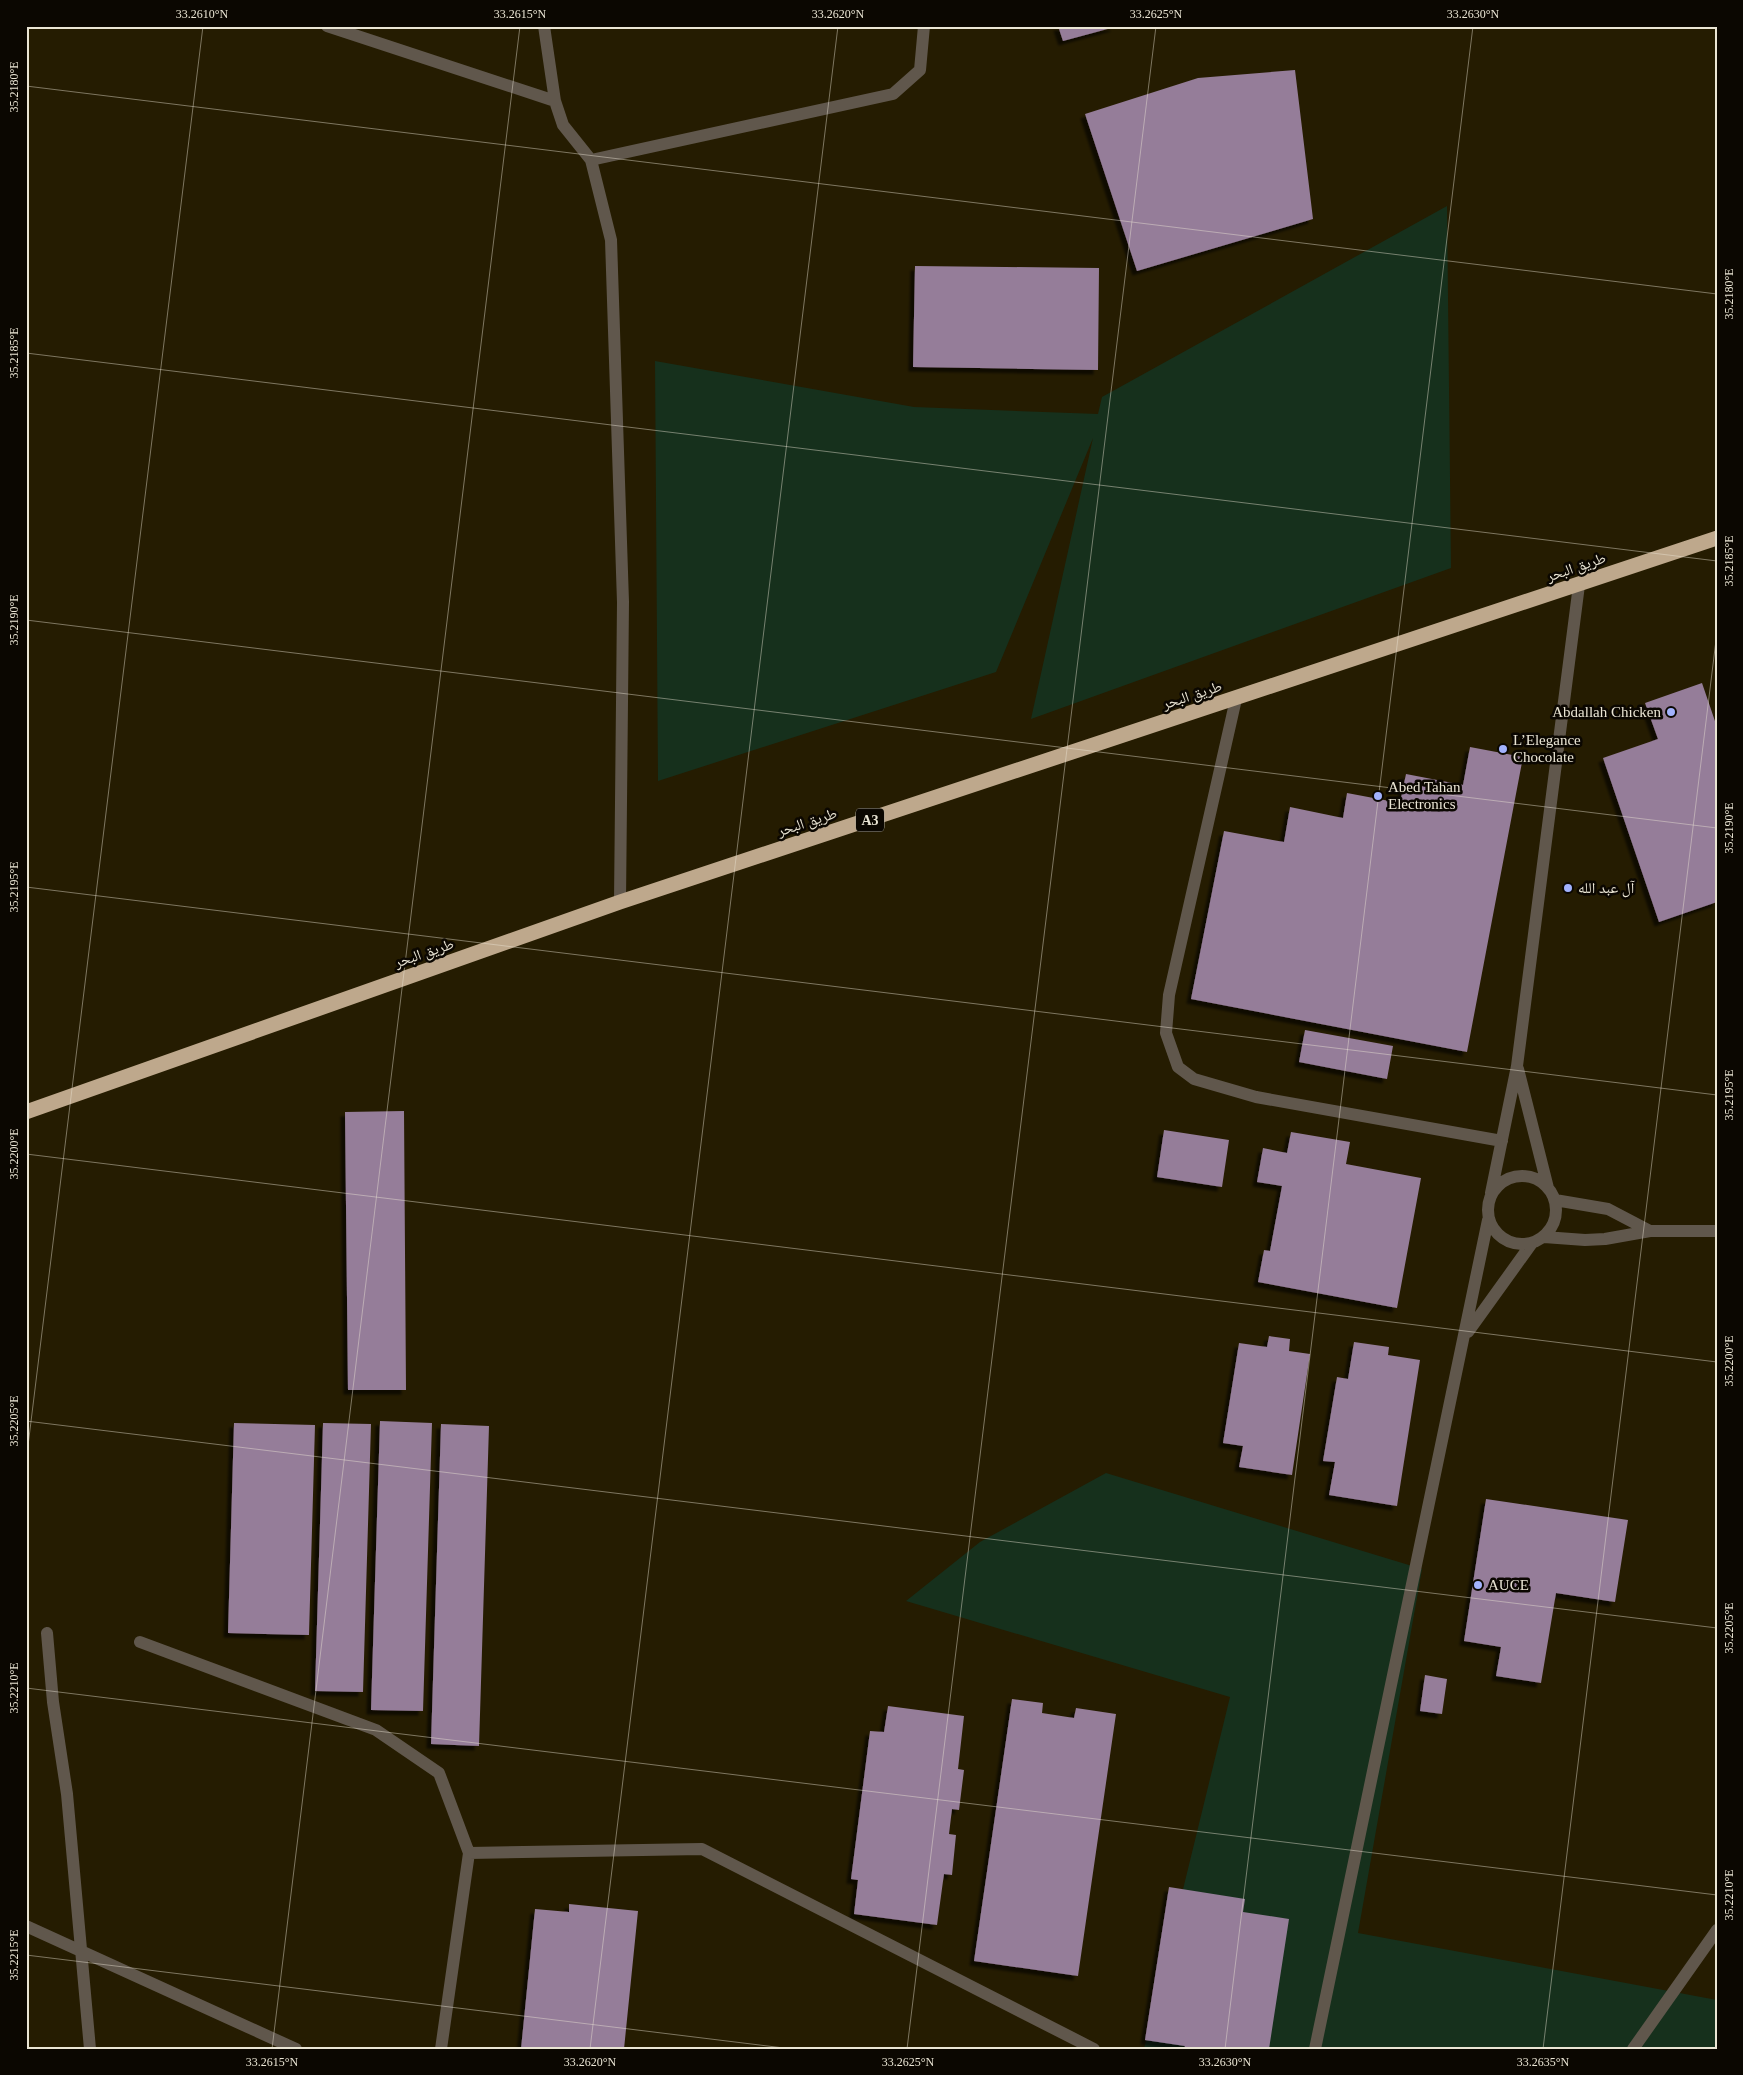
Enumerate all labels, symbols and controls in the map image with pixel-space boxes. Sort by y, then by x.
text: 33.2610°N [176,7,229,21]
text: 33.2615°N [494,7,547,21]
text: 33.2620°N [812,7,865,21]
text: 33.2625°N [1130,7,1183,21]
text: 33.2630°N [1447,7,1500,21]
text: 35.2180°E [7,61,21,113]
text: 35.2180°E [1722,268,1736,320]
text: 35.2185°E [7,327,21,379]
text: 35.2185°E [1722,535,1736,587]
street label: طريق البحر [1543,549,1609,587]
text: 35.2190°E [7,594,21,646]
street label: طريق البحر [1159,678,1225,714]
place label: Abdallah Chicken [1552,704,1661,720]
marker: Abdallah Chicken [1665,706,1677,718]
place label: L’Elegance Chocolate [1513,732,1581,765]
marker: L’Elegance Chocolate [1497,743,1509,755]
place label: Abed Tahan Electronics [1388,779,1461,812]
marker: Abed Tahan Electronics [1372,790,1384,802]
text: 35.2190°E [1722,802,1736,854]
street label: طريق البحر [774,805,840,841]
road number: A3 [856,808,884,832]
text: 35.2195°E [7,861,21,913]
place label: آل عبد الله [1578,880,1635,898]
marker: آل عبد الله [1562,882,1574,894]
street label: طريق البحر [391,935,457,973]
text: 35.2195°E [1722,1069,1736,1121]
text: 35.2200°E [7,1128,21,1180]
text: 35.2200°E [1722,1335,1736,1387]
text: 35.2205°E [7,1395,21,1447]
place label: AUCE [1488,1577,1529,1593]
marker: AUCE [1472,1579,1484,1591]
text: 35.2205°E [1722,1602,1736,1654]
text: 35.2210°E [7,1662,21,1714]
text: 35.2210°E [1722,1869,1736,1921]
text: 35.2215°E [7,1929,21,1981]
text: 33.2615°N [246,2055,299,2069]
text: 33.2620°N [564,2055,617,2069]
text: 33.2625°N [882,2055,935,2069]
text: 33.2630°N [1199,2055,1252,2069]
text: 33.2635°N [1517,2055,1570,2069]

